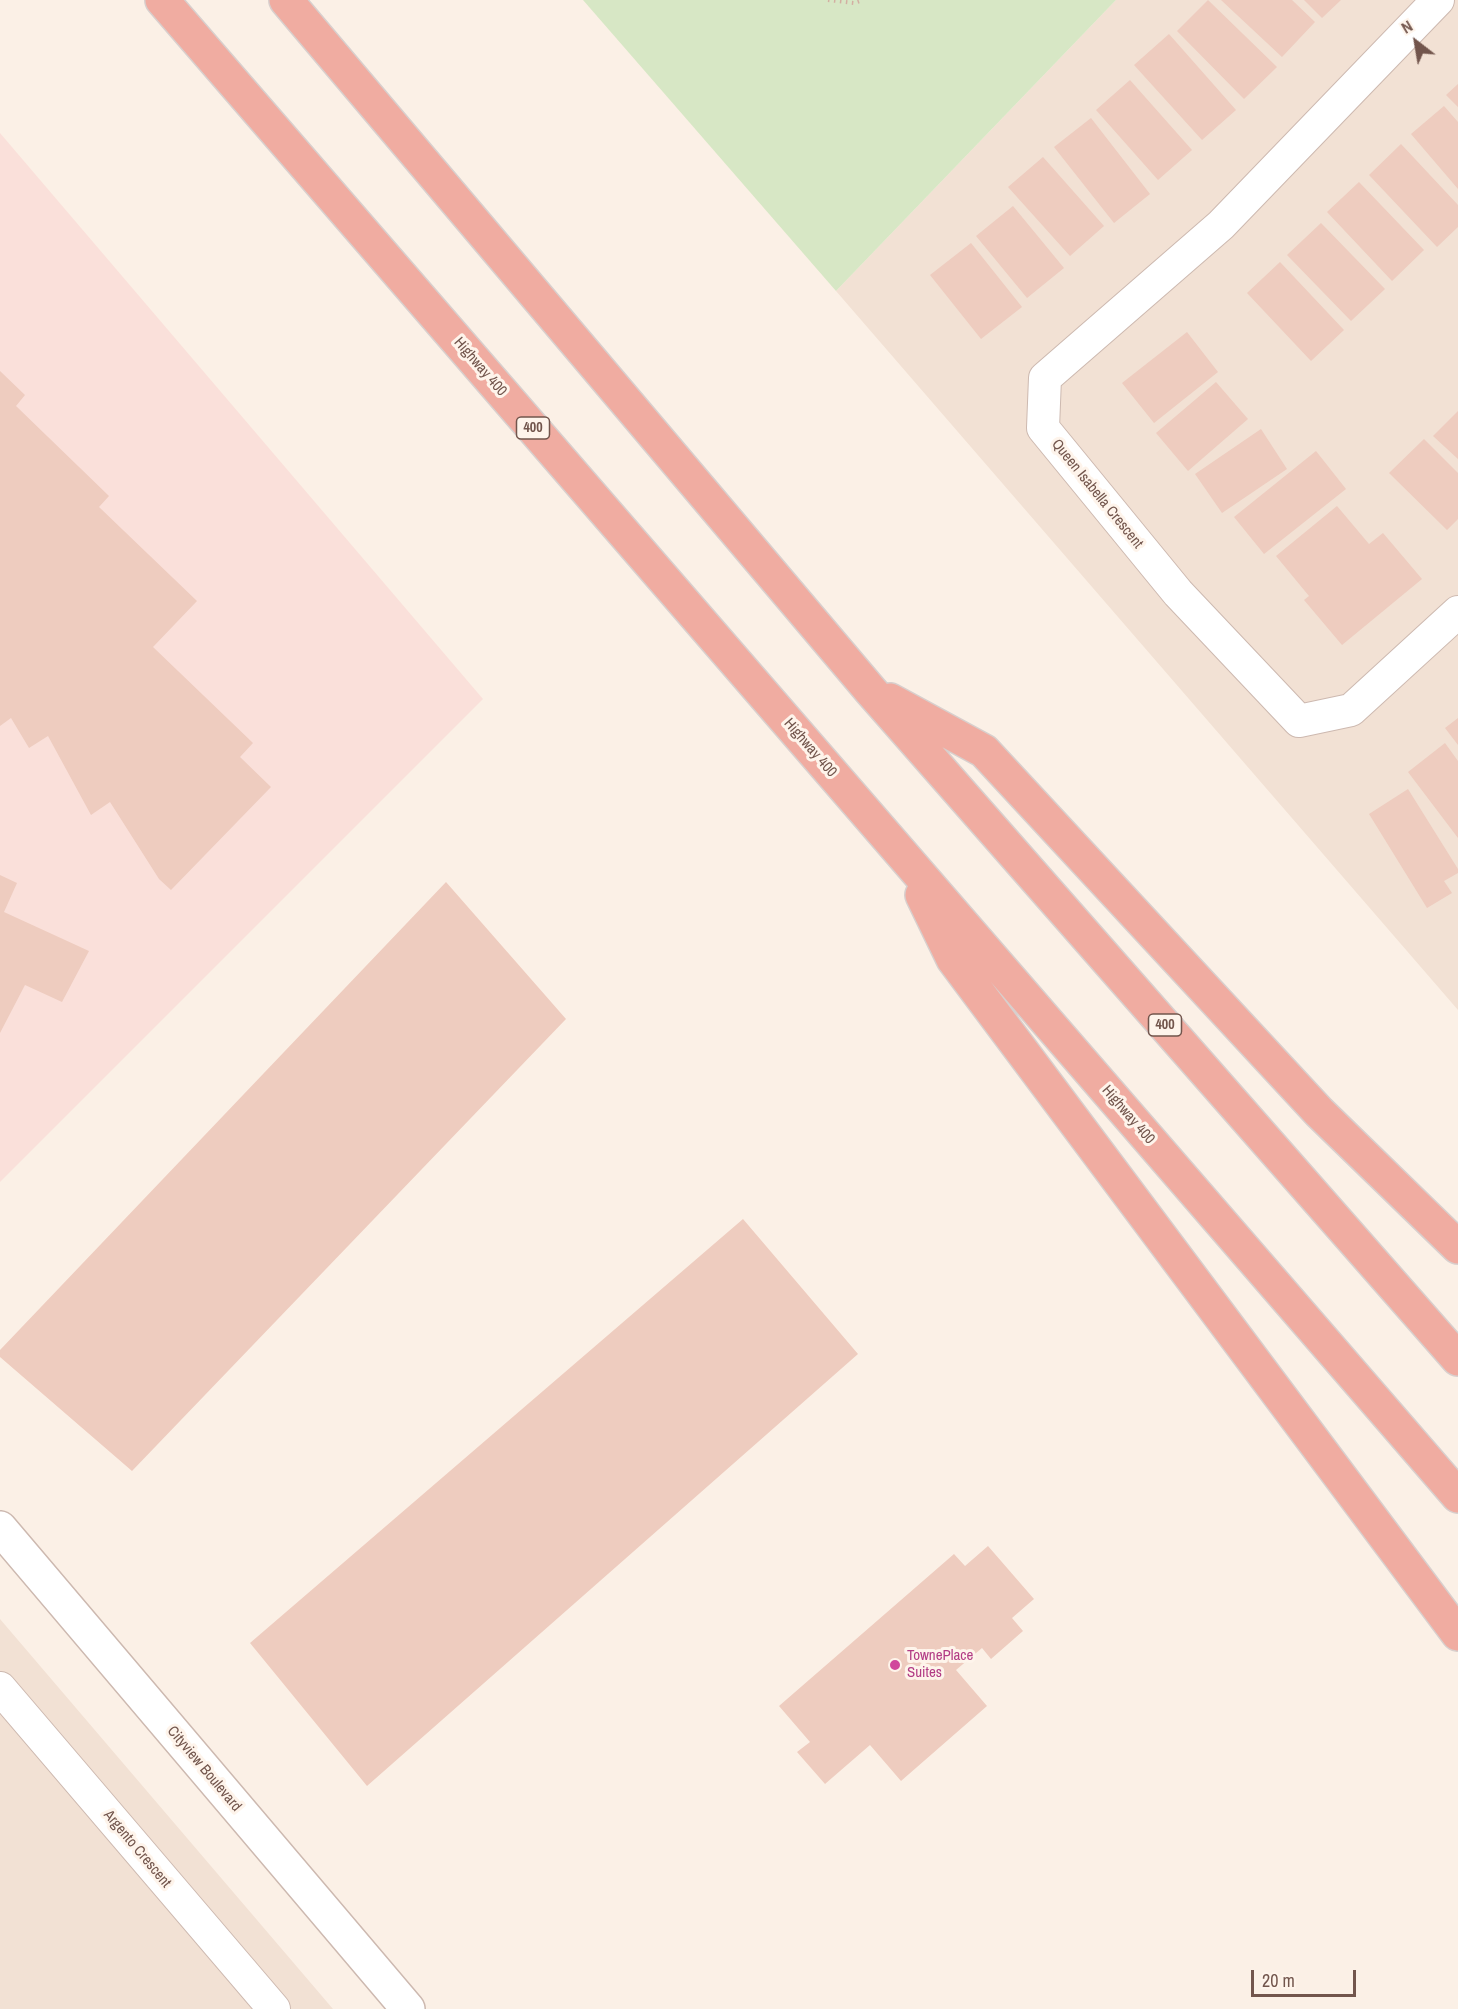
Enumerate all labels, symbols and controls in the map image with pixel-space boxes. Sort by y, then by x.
north arrow [1386,12,1446,72]
text: N [1397,15,1416,38]
street label: Highway 400 [450,334,510,400]
road number: 400 [516,417,550,439]
street label: Queen Isabella Crescent [1047,436,1147,552]
street label: Highway 400 [780,715,840,781]
road number: 400 [1148,1014,1182,1036]
street label: Highway 400 [1098,1082,1158,1148]
place label: TownePlace Suites [907,1647,973,1682]
marker: TownePlace Suites [888,1658,902,1672]
street label: Cityview Boulevard [163,1723,245,1815]
street label: Argento Crescent [99,1807,175,1891]
scale bar [1254,1958,1359,1996]
text: 20 m [1262,1968,1295,1993]

